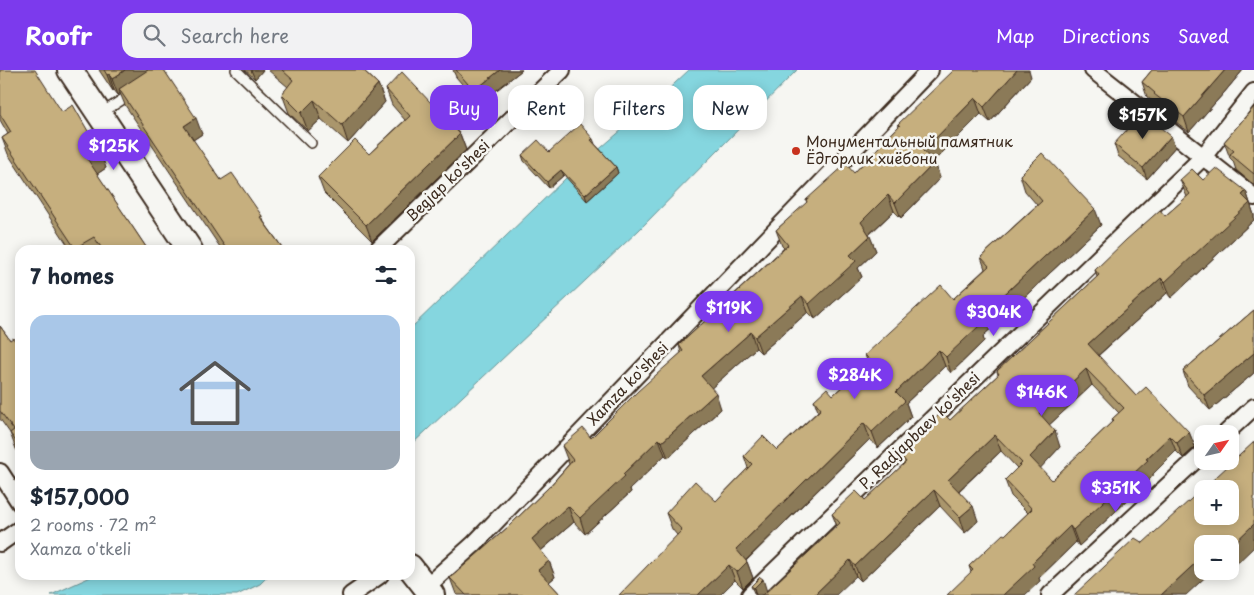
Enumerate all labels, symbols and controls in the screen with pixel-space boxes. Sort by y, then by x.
search box [122,13,472,58]
text: Roofr [25,17,92,53]
icon: search [140,21,168,49]
text: Search here [180,21,289,49]
text: Map [996,22,1034,49]
text: Directions [1062,22,1150,49]
text: Saved [1178,22,1229,49]
chip: Buy [430,85,498,130]
chip: Rent [508,85,584,130]
chip: Filters [594,85,683,130]
chip: New [693,85,767,130]
pin: $157K [1108,98,1178,140]
text: $157K [1119,102,1167,126]
pin: $125K [79,128,149,171]
place label: Монументальный памятник Ёдгорлик хиёбони [806,129,1013,169]
text: $125K [89,133,139,157]
street label: Begjap ko'shesi [400,134,494,226]
marker: Монументальный памятник Ёдгорлик хиёбони [790,145,802,157]
text: 7 homes [30,259,114,291]
icon: filters [372,261,400,289]
pin: $119K [694,290,764,333]
pin: $304K [959,294,1029,337]
text: $119K [706,295,752,319]
text: $304K [967,299,1021,323]
street label: Xamza ko'shesi [581,336,673,430]
icon: home [170,348,260,438]
pin: $284K [820,358,890,400]
text: $284K [828,362,882,386]
street label: P. Radjapbaev ko'shesi [853,366,985,494]
pin: $146K [1007,374,1077,417]
text: $146K [1016,379,1068,403]
north arrow [1194,425,1239,470]
map controls [1194,425,1239,580]
pin: $351K [1081,470,1151,513]
text: $351K [1091,475,1141,499]
text: $157,000 [30,480,129,512]
button: + [1194,480,1239,525]
text: 2 rooms · 72 m² [30,512,157,536]
button: − [1194,535,1239,580]
text: Xamza o'tkeli [30,536,131,560]

